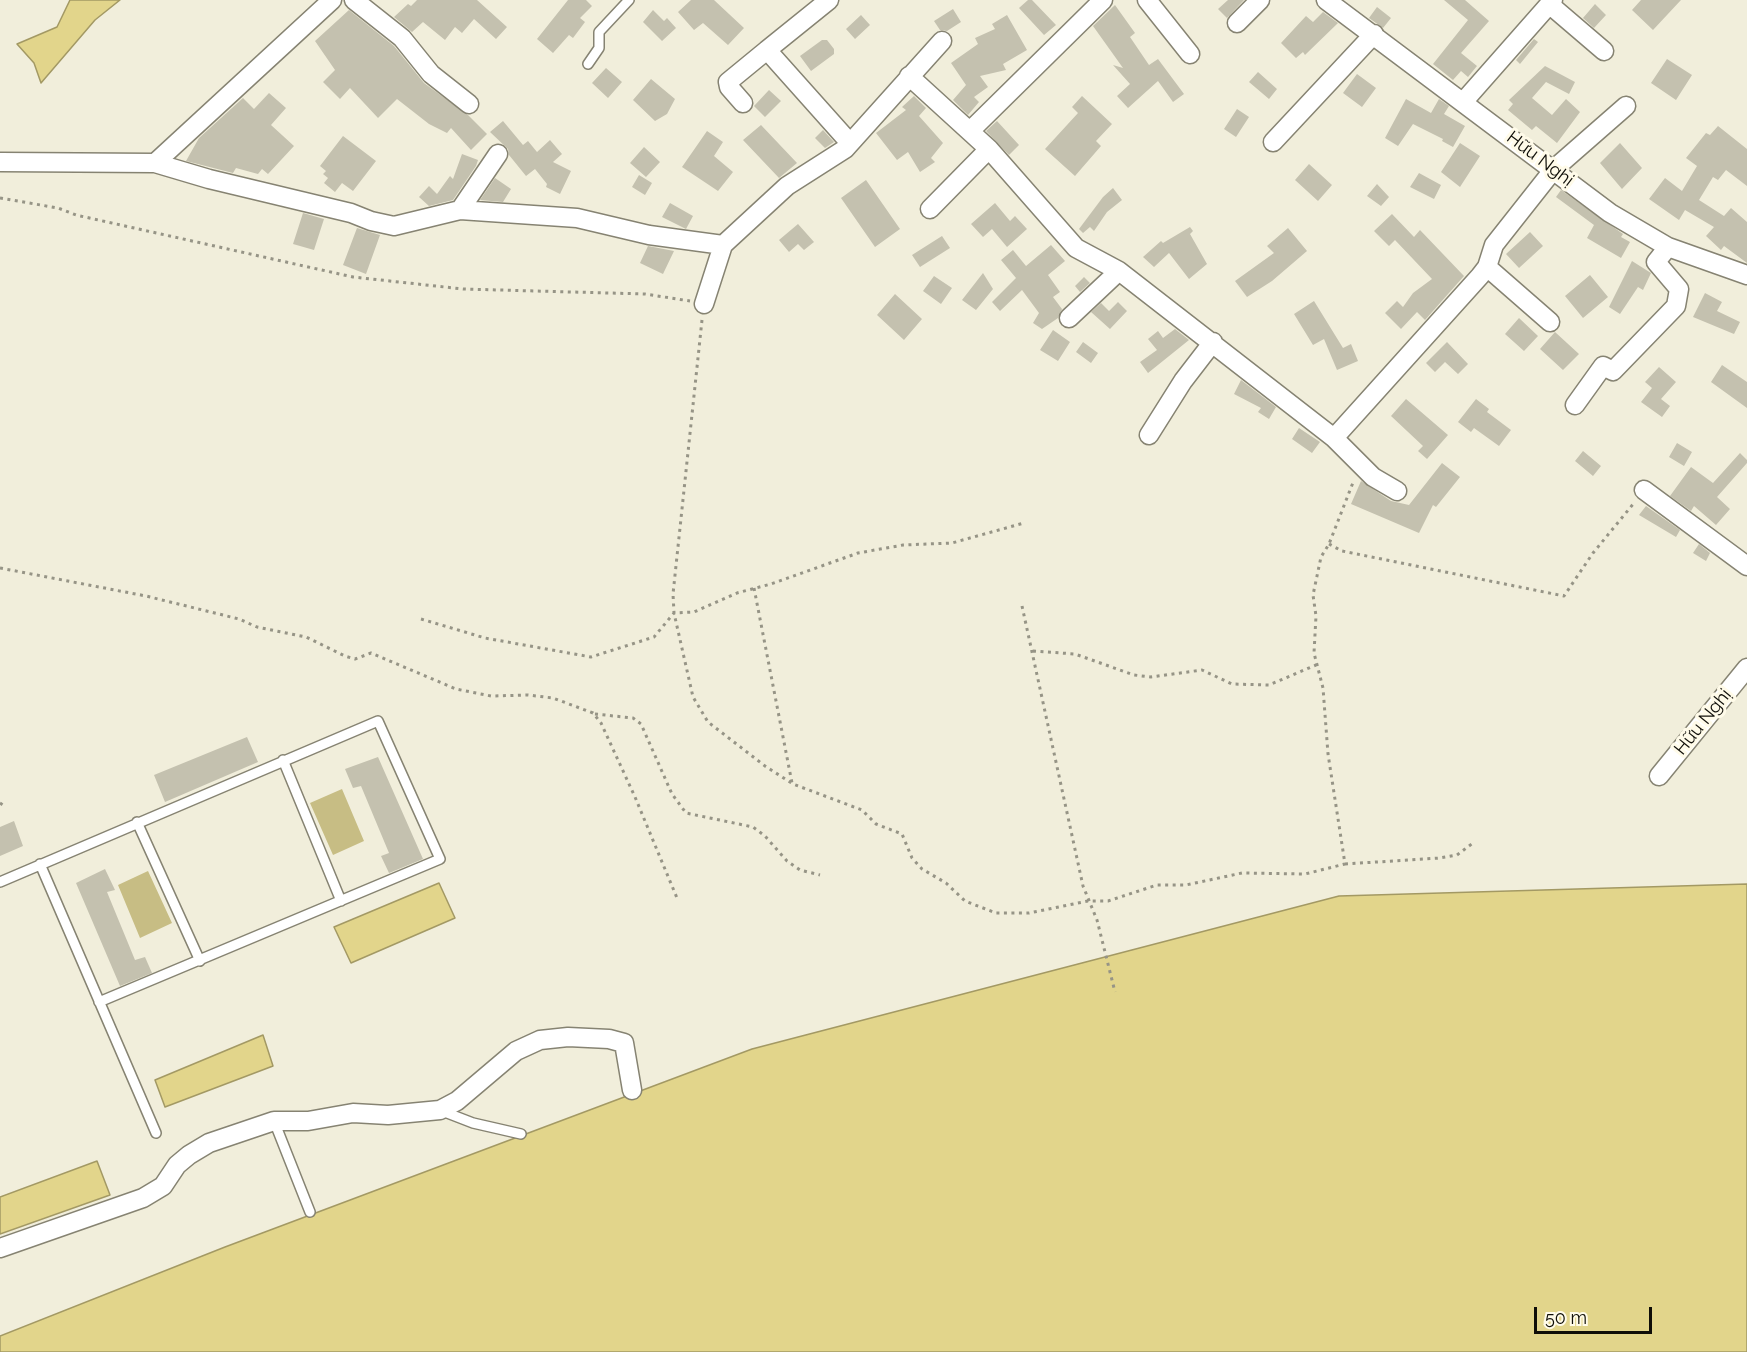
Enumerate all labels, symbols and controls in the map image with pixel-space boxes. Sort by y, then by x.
street label: Hữu Nghị [1502,127,1578,191]
street label: Hữu Nghị [1670,685,1736,759]
scale bar [1537,1295,1656,1333]
text: 50 m [1545,1307,1587,1328]

